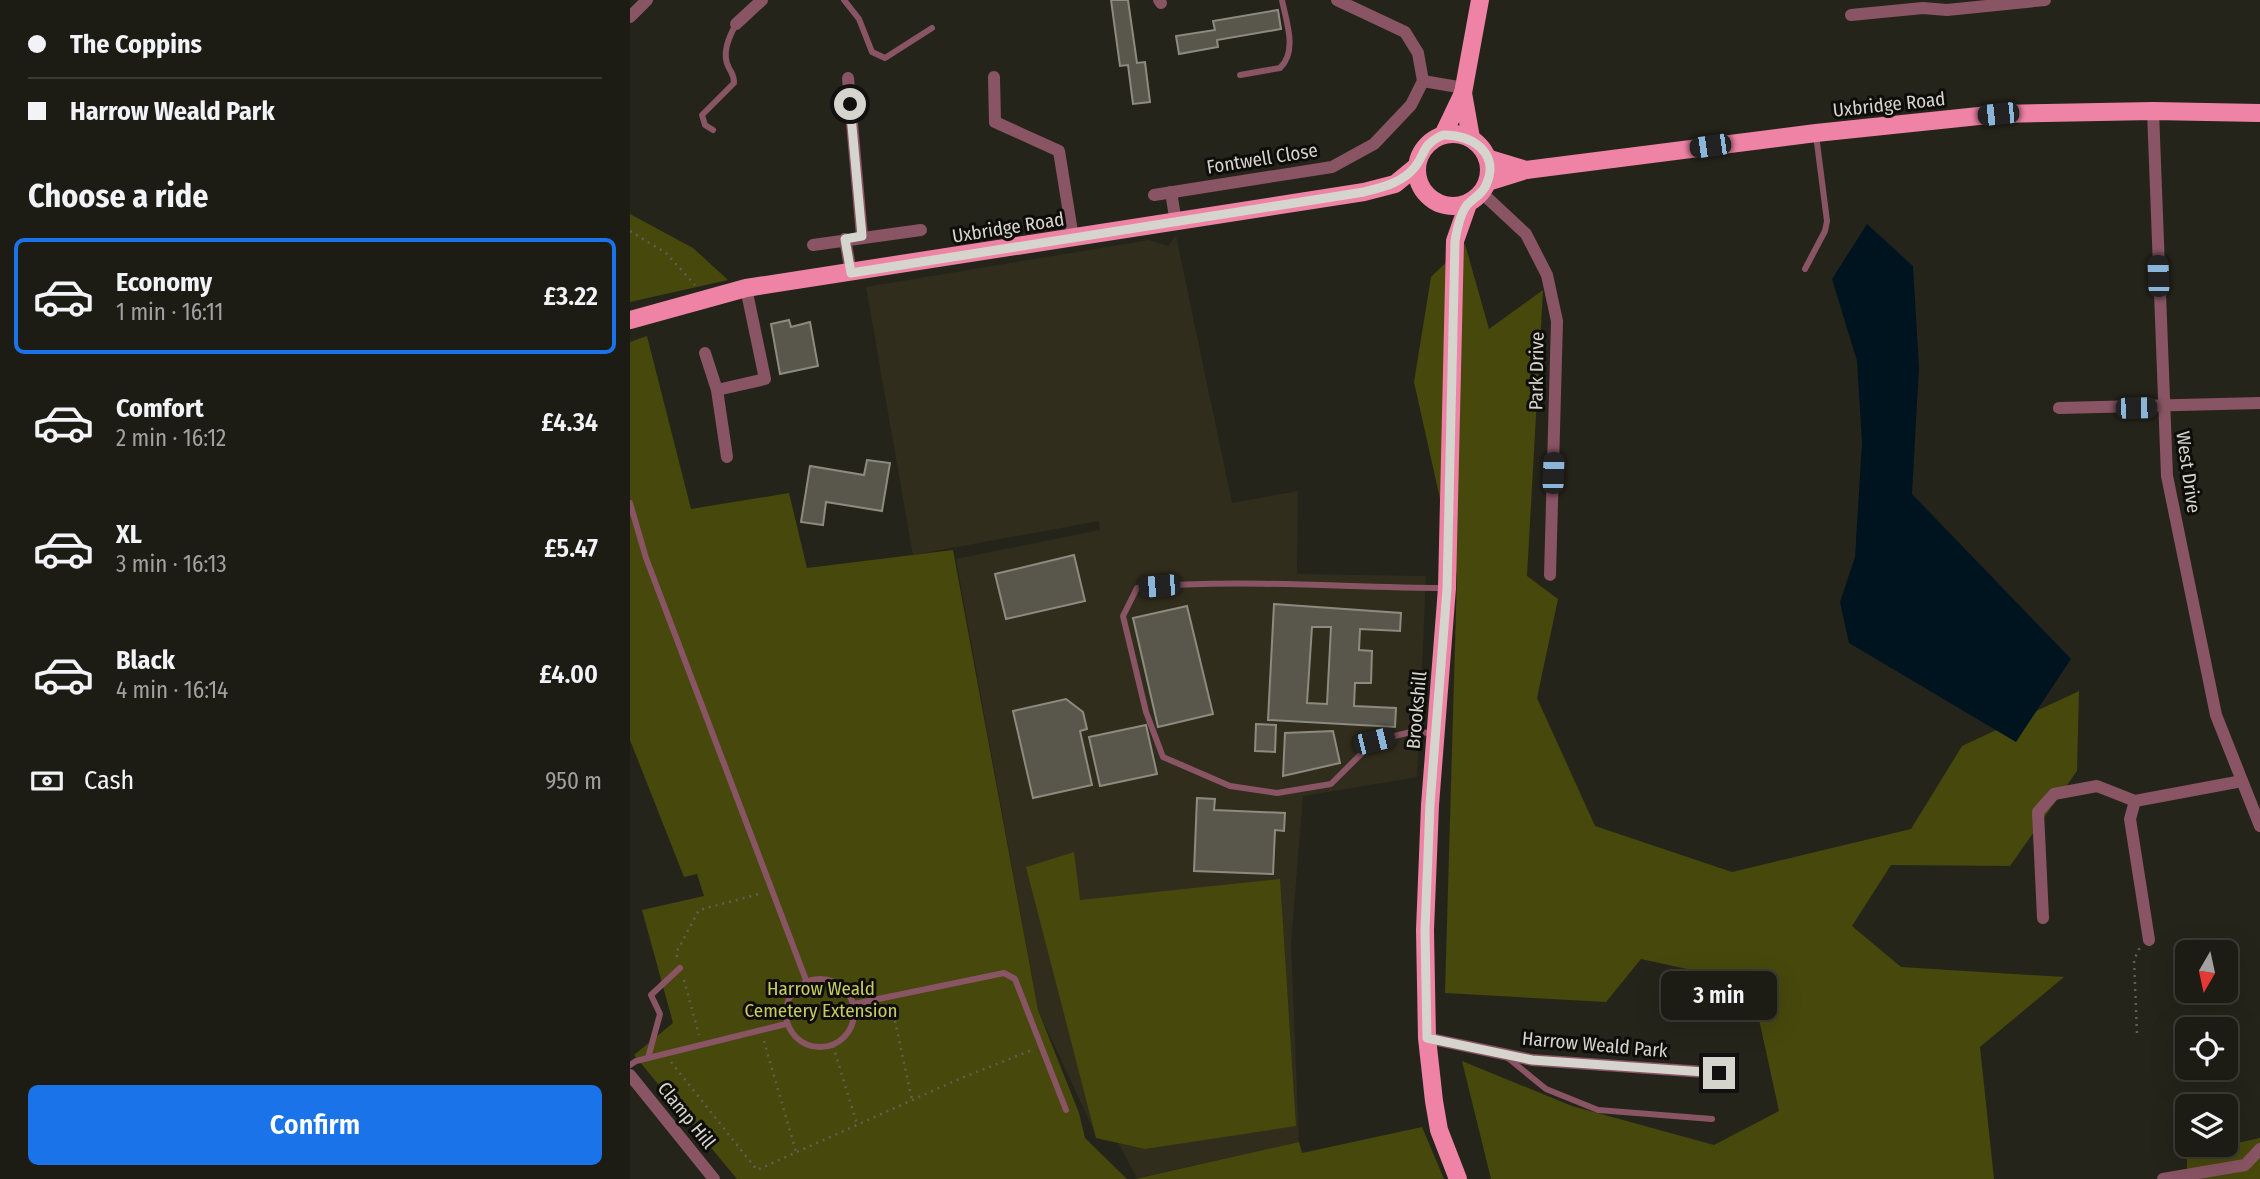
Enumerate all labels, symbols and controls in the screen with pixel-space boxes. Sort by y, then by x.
text: The Coppins [70,29,202,60]
street label: Uxbridge Road [1832,87,1946,122]
route start [834,88,866,120]
text: Harrow Weald Park [70,96,275,127]
car [1977,101,2020,127]
car [1688,133,1733,159]
street label: Fontwell Close [1205,138,1319,179]
text: Choose a ride [28,177,209,215]
street label: Uxbridge Road [950,207,1066,248]
car [2147,255,2170,297]
icon: car [32,265,95,328]
text: Economy [116,267,212,298]
text: £3.22 [543,281,598,312]
text: 1 min · 16:11 [116,298,224,326]
street label: Park Drive [1524,332,1549,410]
icon: car [32,391,95,454]
text: Comfort [116,393,204,424]
car [2115,397,2158,419]
text: £4.34 [541,407,598,438]
text: 2 min · 16:12 [116,424,226,452]
street label: West Drive [2171,430,2206,514]
car [1542,452,1565,494]
icon: car [32,517,95,580]
text: XL [116,519,142,550]
text: £5.47 [544,533,598,564]
text: 3 min · 16:13 [116,550,227,578]
car [1138,574,1181,598]
icon: car [32,643,95,706]
text: Black [116,645,175,676]
text: £4.00 [539,659,598,690]
street label: Brookshill [1402,670,1431,750]
text: 4 min · 16:14 [116,676,228,704]
car [1352,726,1397,756]
icon: cash [28,762,66,800]
text: Cash [84,765,134,796]
text: 950 m [545,767,602,795]
north arrow [2175,940,2238,1003]
map controls [2175,940,2238,1157]
callout: 3 min [1661,972,1777,1020]
park label: Harrow Weald Cemetery Extension [744,977,898,1022]
text: 3 min [1693,981,1745,1009]
button: locate [2175,1017,2238,1080]
street label: Harrow Weald Park [1521,1027,1669,1062]
route end [1703,1057,1735,1089]
street label: Clamp Hill [653,1077,720,1153]
button: Confirm [28,1085,602,1165]
button: layers [2175,1094,2238,1157]

